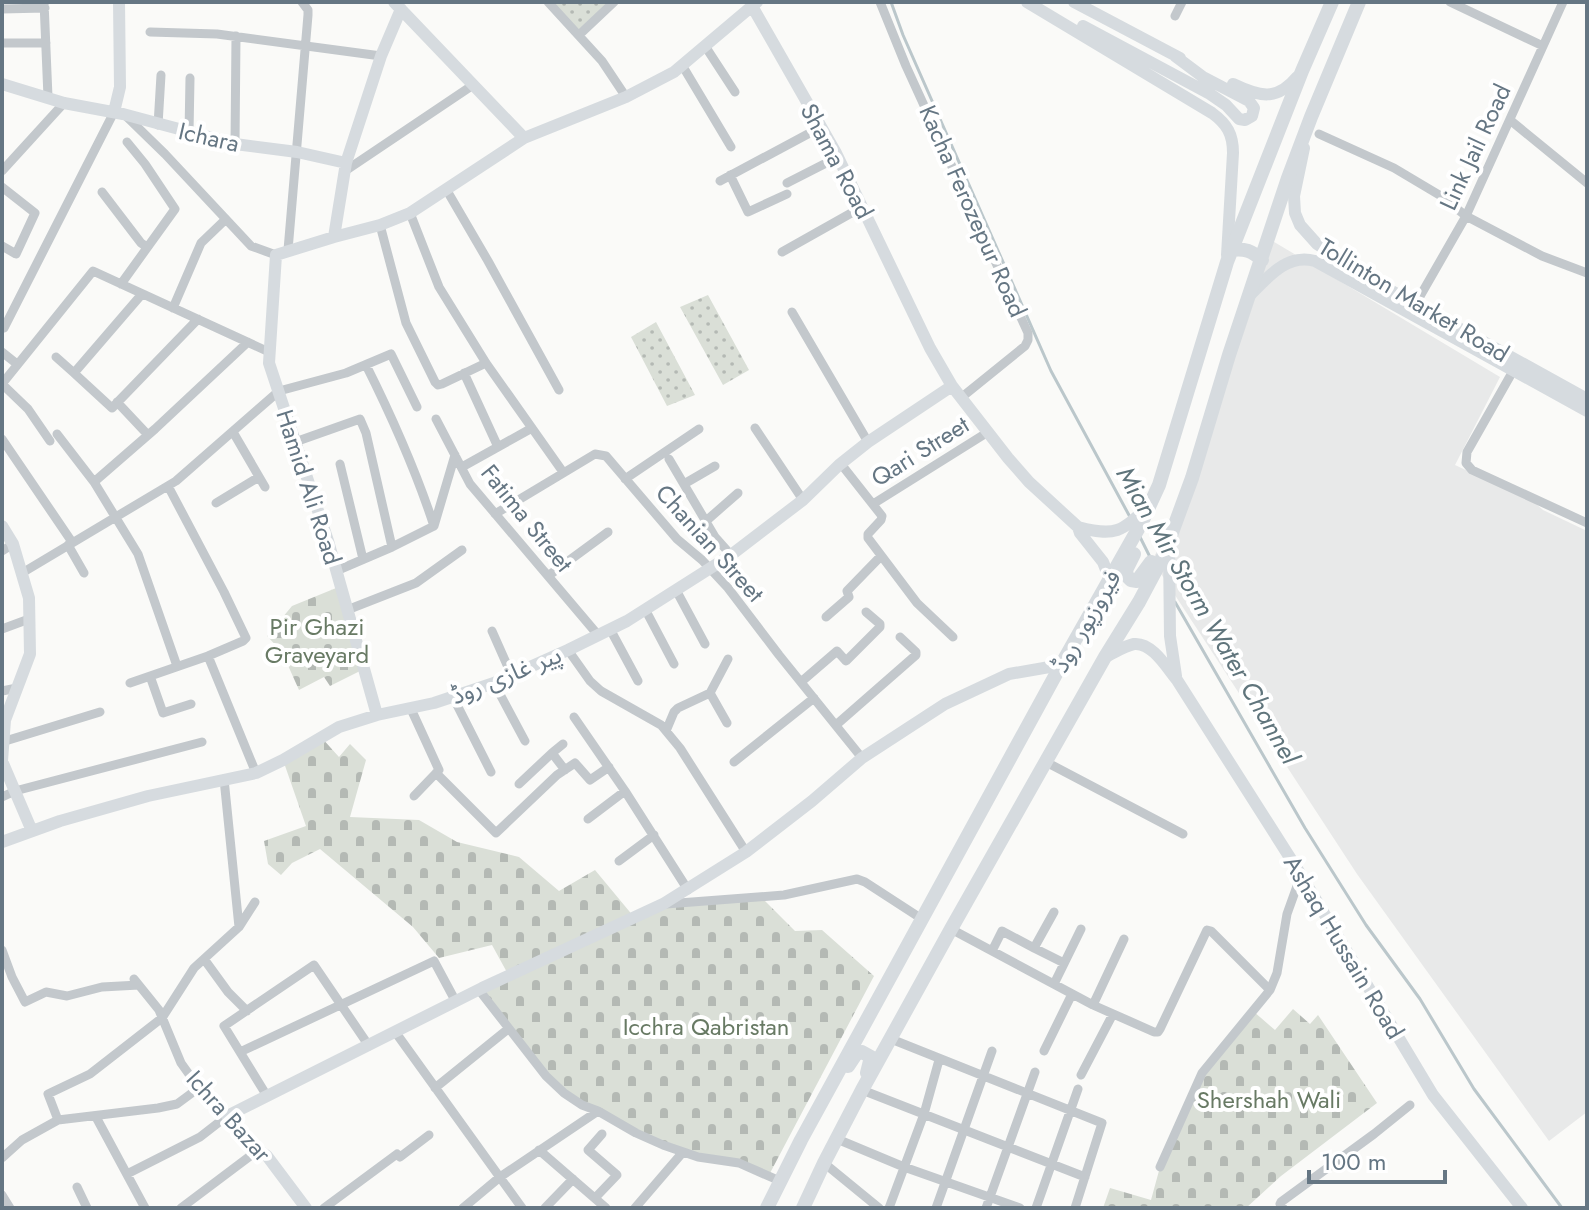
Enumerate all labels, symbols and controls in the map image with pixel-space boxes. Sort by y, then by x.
street label: Link Jail Road [1431,78,1519,216]
street label: Shama Road [792,97,882,225]
street label: Kacha Ferozepur Road [911,99,1035,323]
street label: Ichara [175,113,243,161]
street label: Tollinton Market Road [1312,229,1516,371]
street label: Hamid Ali Road [267,405,351,569]
street label: Qari Street [864,407,976,495]
street label: Fatima Street [473,457,582,580]
water label: Mian Mir Storm Water Channel [1107,459,1310,772]
street label: Chanian Street [647,476,773,610]
street label: فیروزپور روڈ [1042,563,1130,679]
park label: Pir Ghazi Graveyard [265,609,369,672]
street label: پیر غازی روڈ [445,637,567,713]
street label: Ashaq Hussain Road [1275,848,1413,1046]
park label: Icchra Qabristan [623,1009,789,1044]
street label: Ichra Bazar [178,1062,280,1170]
park label: Shershah Wali [1197,1082,1341,1117]
scale bar [1309,1134,1445,1184]
text: 100 m [1321,1144,1387,1179]

